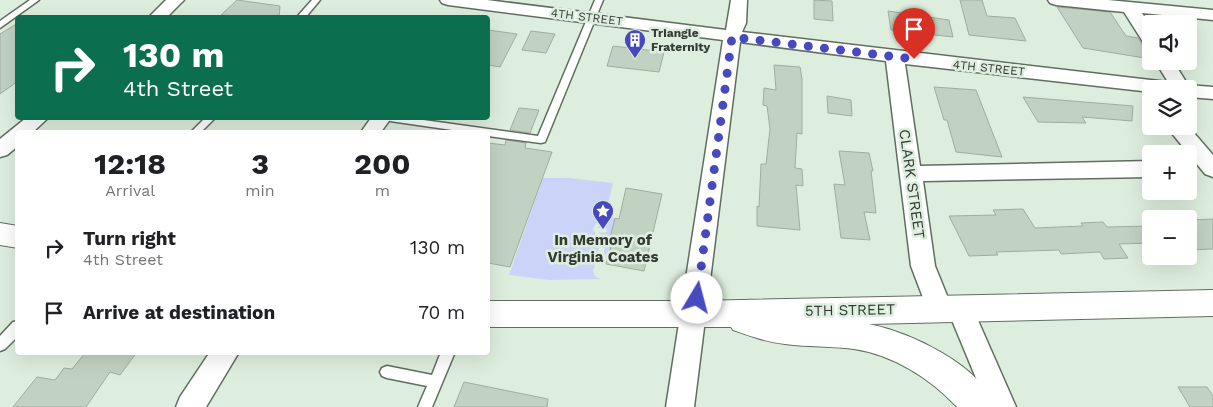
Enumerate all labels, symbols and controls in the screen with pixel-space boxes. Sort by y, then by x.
street label: 4TH STREET [550,6,624,28]
pin [893,8,935,59]
icon: arrive [900,15,928,43]
map controls [1142,15,1197,265]
button: sound [1142,15,1197,70]
place label: Triangle Fraternity [651,26,710,54]
building icon: Triangle Fraternity [623,28,647,59]
text: 130 m [123,34,224,76]
icon: right [40,35,105,100]
street label: 4TH STREET [952,57,1026,79]
text: 4th Street [123,76,233,101]
button: layers [1142,80,1197,135]
street label: CLARK STREET [895,128,929,240]
button: + [1142,145,1197,200]
text: 12:18 [94,146,166,181]
text: 3 [251,146,269,181]
text: 200 [354,146,411,181]
text: Arrival [105,181,155,200]
text: min [245,181,275,200]
text: m [375,181,390,200]
place icon: In Memory of Virginia Coates [591,199,615,230]
button: − [1142,210,1197,265]
text: Turn right [83,227,176,250]
place label: In Memory of Virginia Coates [548,231,658,266]
icon: right [40,234,68,262]
text: 130 m [410,236,465,259]
text: 4th Street [83,250,163,269]
position arrow [670,271,722,323]
icon: arrive [40,299,68,327]
street label: 5TH STREET [805,300,895,320]
text: Arrive at destination [83,301,275,324]
text: 70 m [418,301,465,324]

